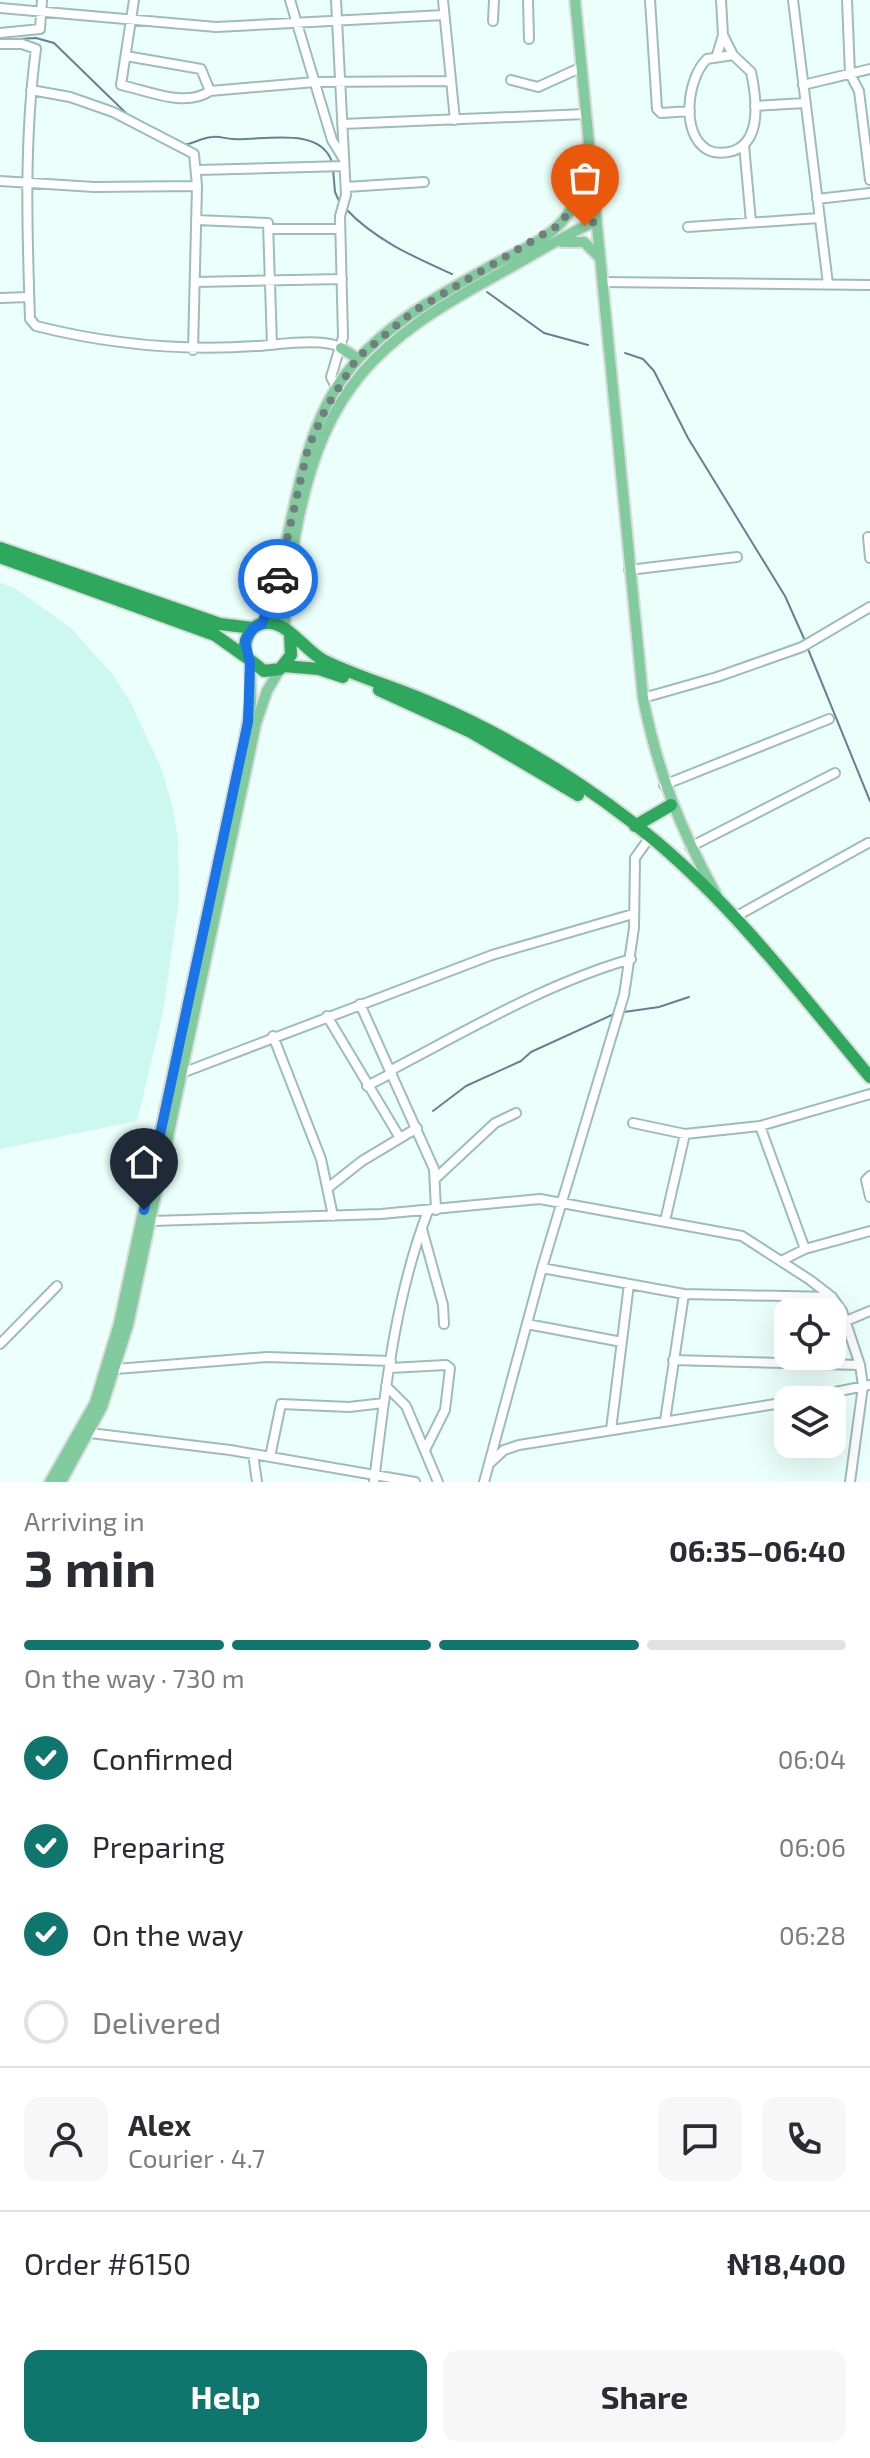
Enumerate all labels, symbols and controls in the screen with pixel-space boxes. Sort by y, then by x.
pin [551,144,619,226]
icon: bag [563,156,607,200]
courier [238,539,318,619]
icon: car [256,557,300,601]
pin [110,1128,178,1210]
icon: home [122,1140,166,1184]
map controls [774,1298,846,1458]
button: locate [774,1298,846,1370]
button: layers [774,1386,846,1458]
text: Arriving in [24,1505,145,1536]
text: 06:35–06:40 [669,1532,846,1568]
text: 3 min [24,1535,156,1597]
text: On the way · 730 m [24,1662,245,1693]
icon: check [24,1736,68,1780]
text: Confirmed [92,1740,233,1776]
text: 06:04 [778,1743,846,1774]
icon: check [24,1824,68,1868]
text: Preparing [92,1828,225,1864]
text: 06:06 [779,1831,846,1862]
icon: check [24,1912,68,1956]
text: On the way [92,1916,244,1952]
text: 06:28 [779,1919,846,1950]
text: Delivered [92,2004,221,2040]
button: person [24,2097,108,2181]
button: chat [658,2097,742,2181]
button: phone [762,2097,846,2181]
text: Alex [128,2106,191,2142]
text: Courier · 4.7 [128,2142,265,2173]
text: Order #6150 [24,2245,191,2281]
text: ₦18,400 [727,2245,846,2281]
button: Help [24,2350,427,2442]
button: Share [443,2350,846,2442]

